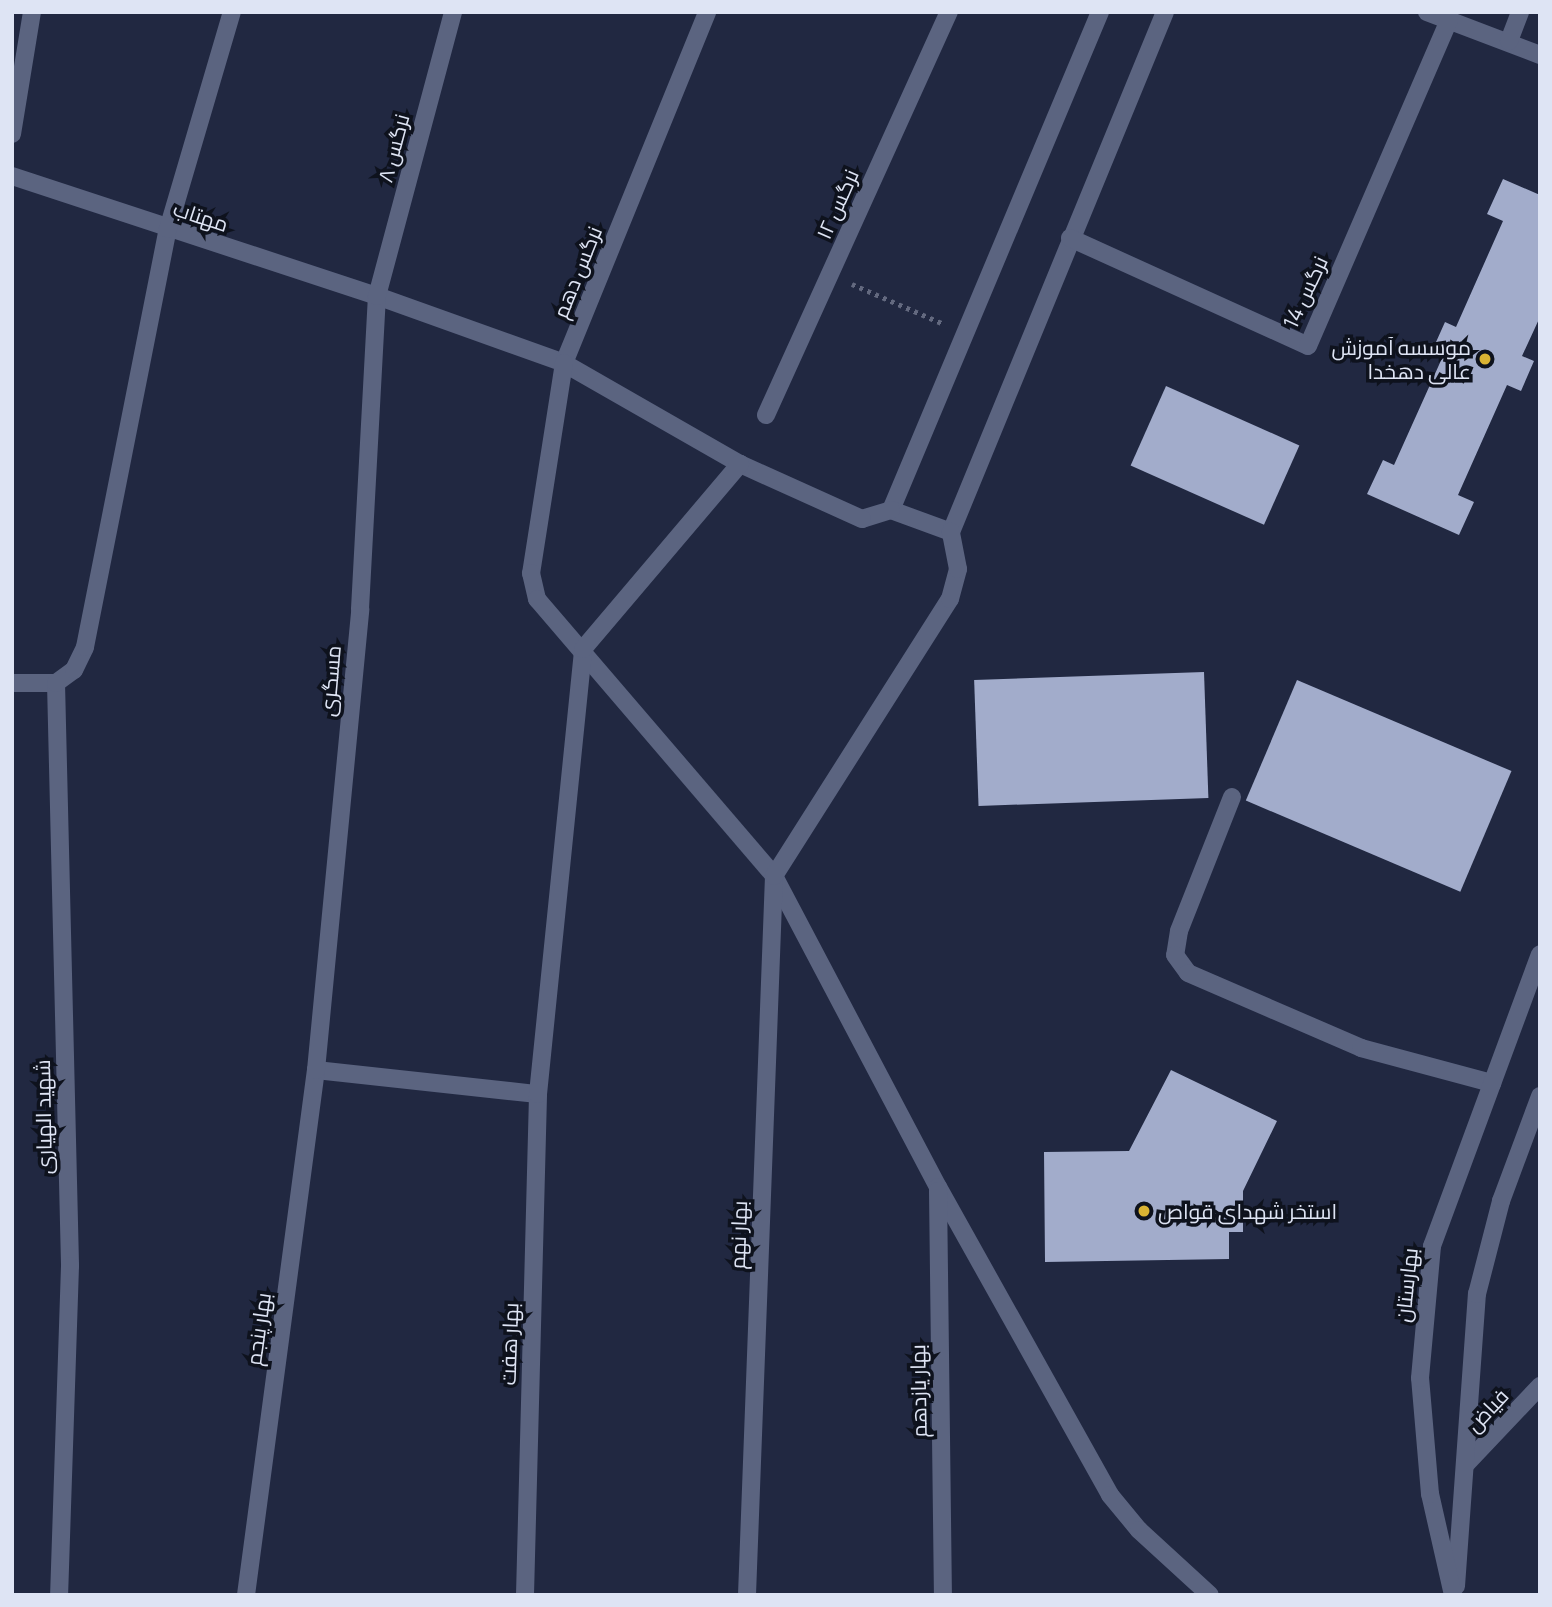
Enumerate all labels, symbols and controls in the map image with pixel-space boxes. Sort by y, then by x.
street label: نرگس ۸ [372,111,414,185]
street label: نرگس ۱۲ [810,165,864,243]
street label: مهتاب [170,195,232,237]
street label: نرگس دهم [547,222,607,322]
street label: نرگس 14 [1277,252,1333,332]
place label: موسسه آموزش عالی دهخدا [1331,334,1471,384]
marker: موسسه آموزش عالی دهخدا [1477,351,1493,367]
street label: مسگری [314,644,346,718]
street label: شهید الهیاری [29,1059,57,1175]
place label: استخر شهدای قواص [1158,1198,1337,1224]
street label: بهار نهم [724,1200,752,1270]
marker: استخر شهدای قواص [1136,1203,1152,1219]
street label: بهارستان [1390,1246,1422,1324]
street label: بهار پنجم [240,1291,276,1367]
street label: بهار هفت [495,1302,523,1386]
street label: بهار یازدهم [905,1344,931,1438]
street label: فیاض [1461,1383,1513,1437]

